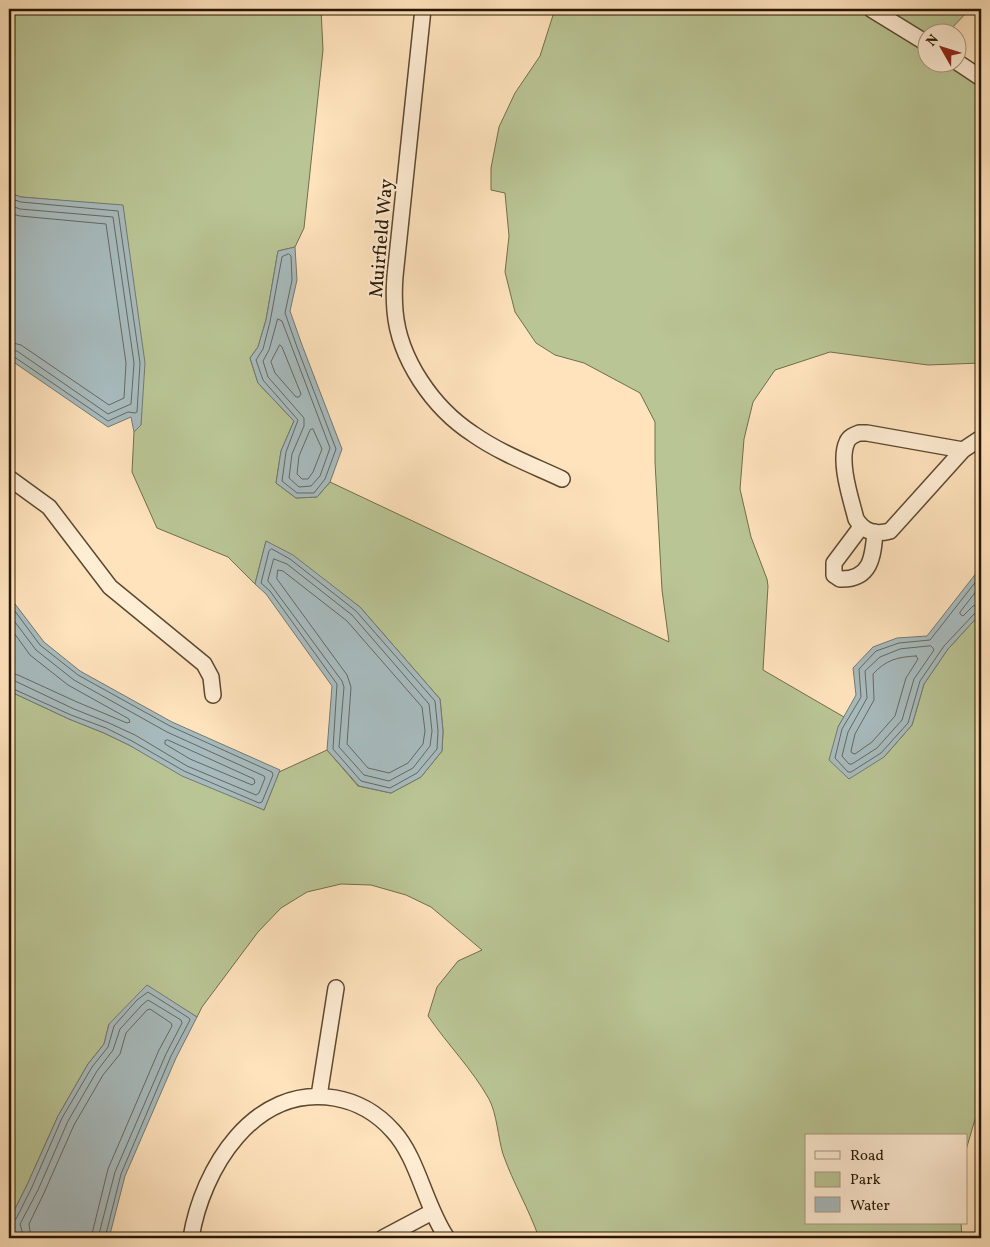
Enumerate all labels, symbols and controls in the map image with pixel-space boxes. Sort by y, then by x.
north arrow [918,22,968,72]
text: N [922,31,944,51]
street label: Muirfield Way [364,178,400,299]
legend [805,1134,968,1224]
text: Road [850,1146,884,1167]
text: Park [850,1170,881,1191]
text: Water [850,1196,890,1217]

